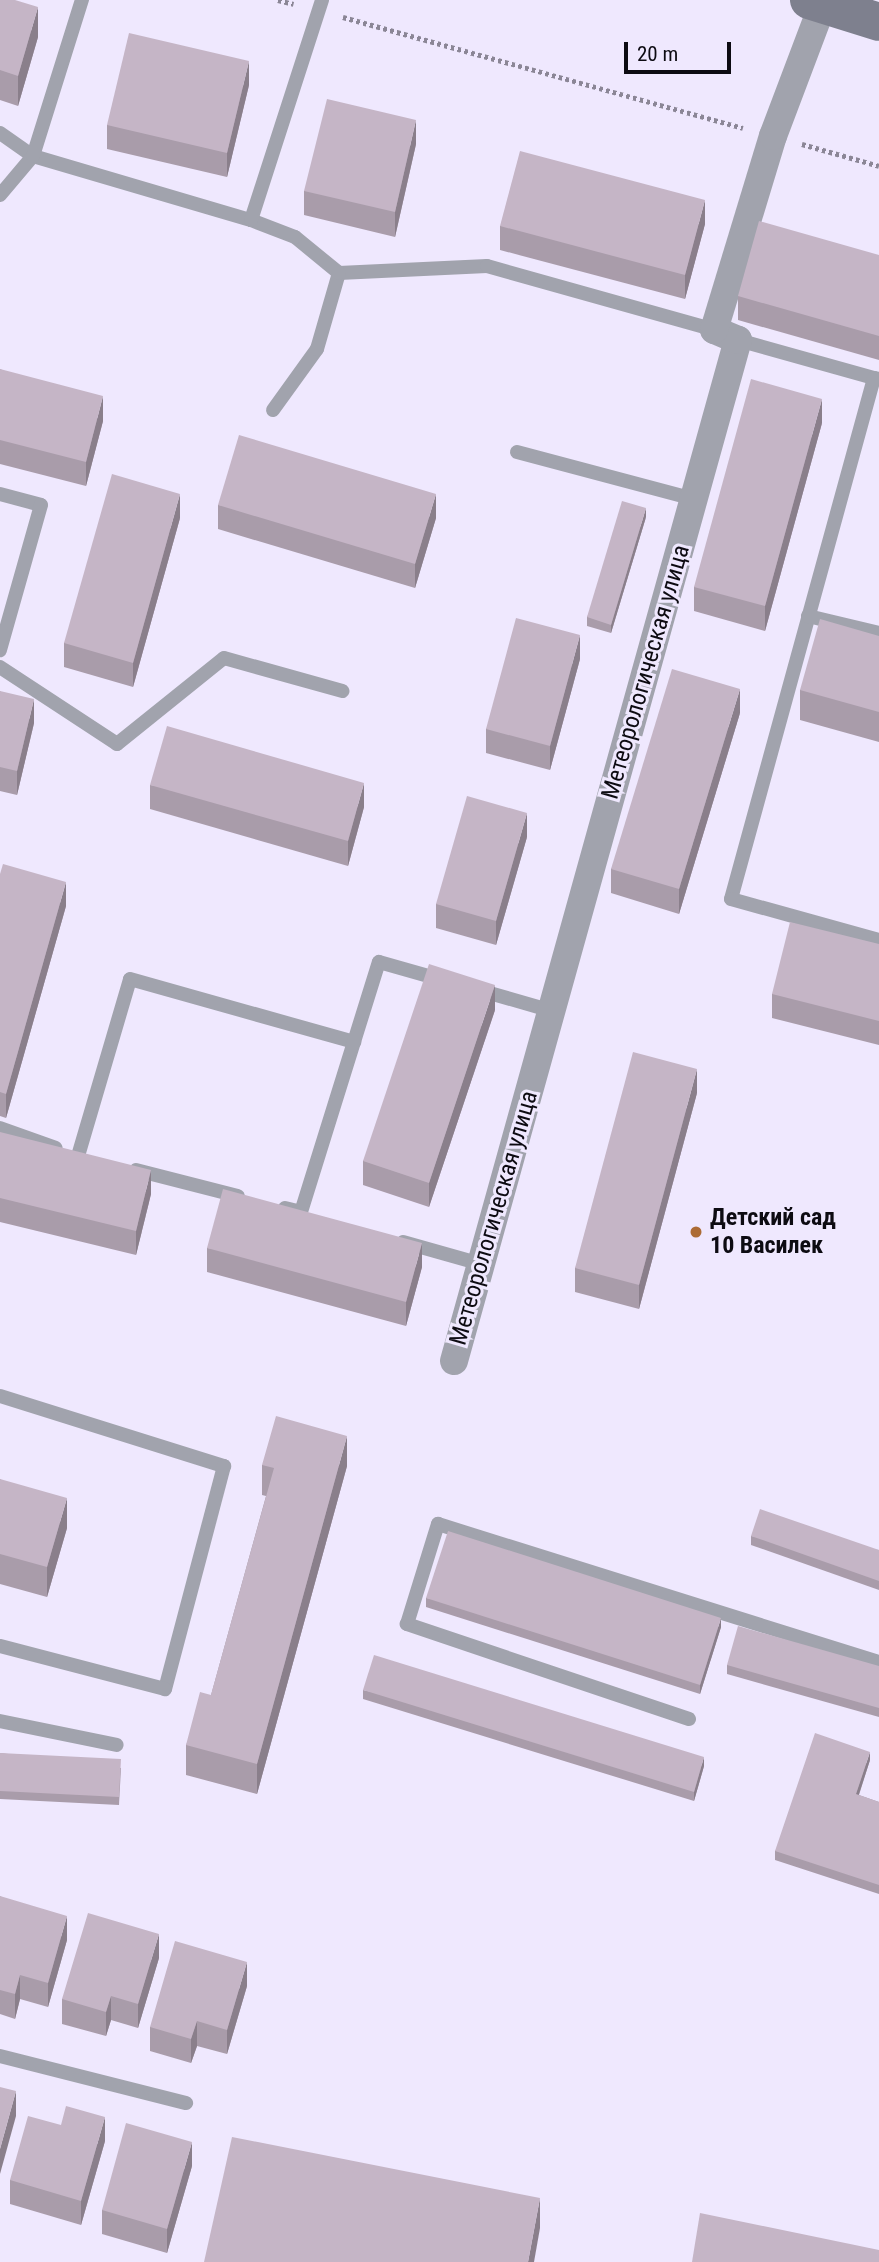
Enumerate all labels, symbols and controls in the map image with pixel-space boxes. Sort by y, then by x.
scale bar [627,28,734,72]
text: 20 m [637,42,678,66]
street label: Метеорологическая улица [596,542,696,802]
street label: Метеорологическая улица [444,1088,544,1348]
place label: Детский сад 10 Василек [710,1204,836,1260]
marker: Детский сад 10 Василек [688,1224,704,1240]

